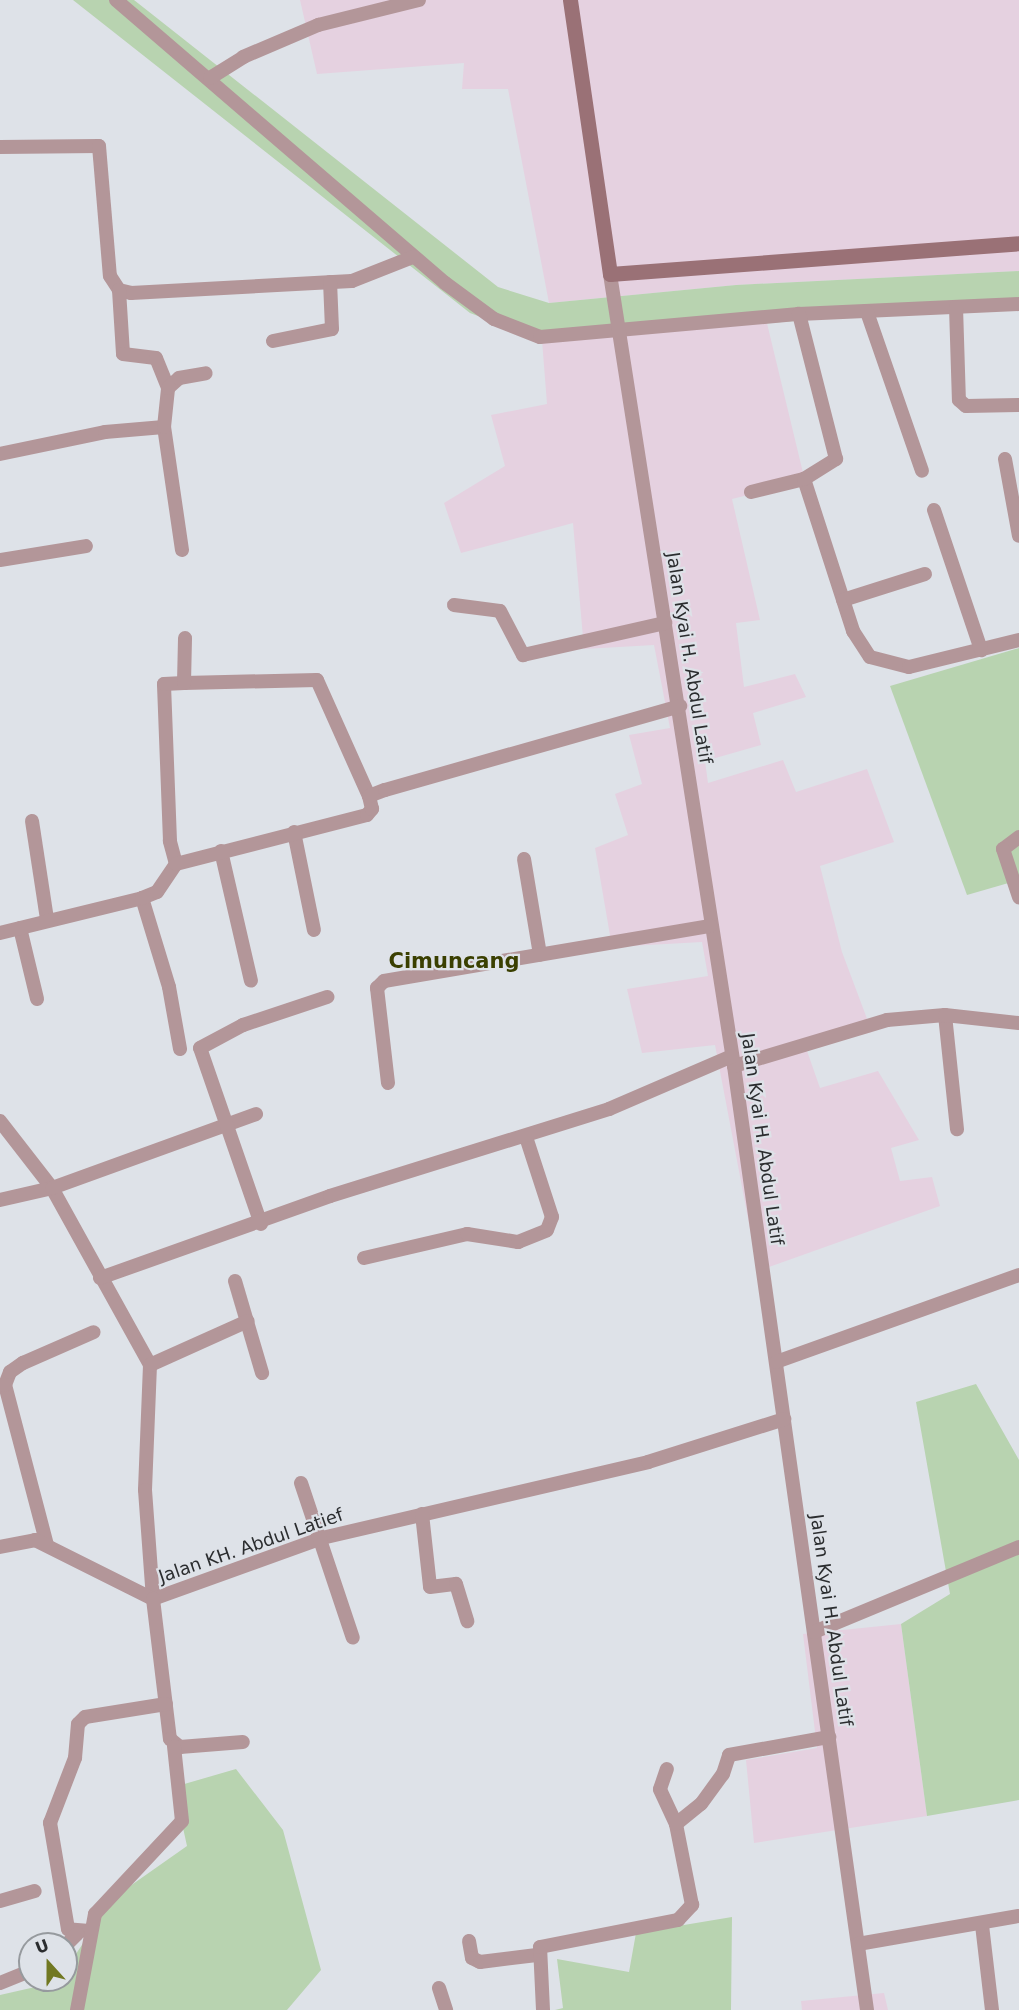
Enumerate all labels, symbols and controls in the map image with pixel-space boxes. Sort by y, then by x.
street label: Jalan Kyai H. Abdul Latif [662,551,716,765]
district label: Cimuncang [389,948,519,974]
street label: Jalan Kyai H. Abdul Latif [736,1032,788,1246]
street label: Jalan KH. Abdul Latief [156,1504,346,1588]
street label: Jalan Kyai H. Abdul Latif [805,1513,857,1727]
north arrow [18,1932,78,1992]
text: U [33,1935,52,1958]

